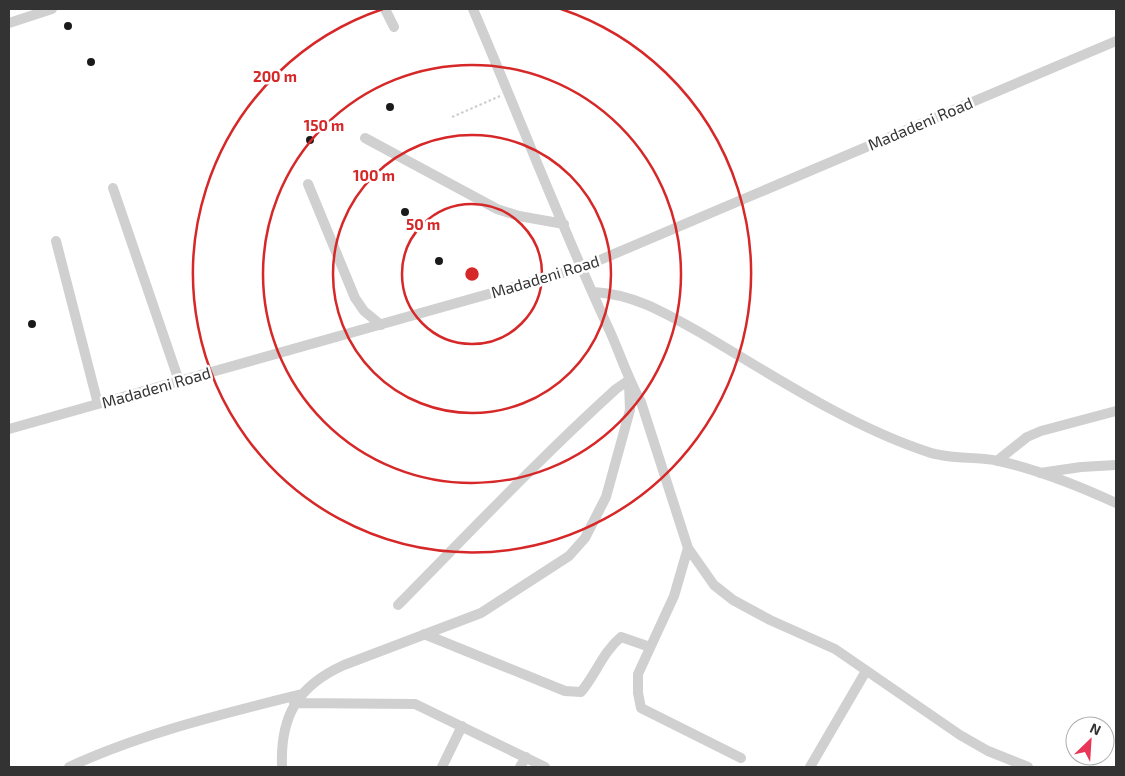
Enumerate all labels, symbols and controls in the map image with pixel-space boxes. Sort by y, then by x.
text: 200 m [253,67,297,85]
street label: Madadeni Road [865,92,975,154]
text: 150 m [304,116,344,134]
text: 100 m [353,166,395,184]
text: 50 m [406,215,440,233]
street label: Madadeni Road [489,251,601,301]
centre of rings [463,265,481,283]
street label: Madadeni Road [99,362,213,412]
north arrow [1065,716,1115,766]
text: N [1088,719,1104,739]

